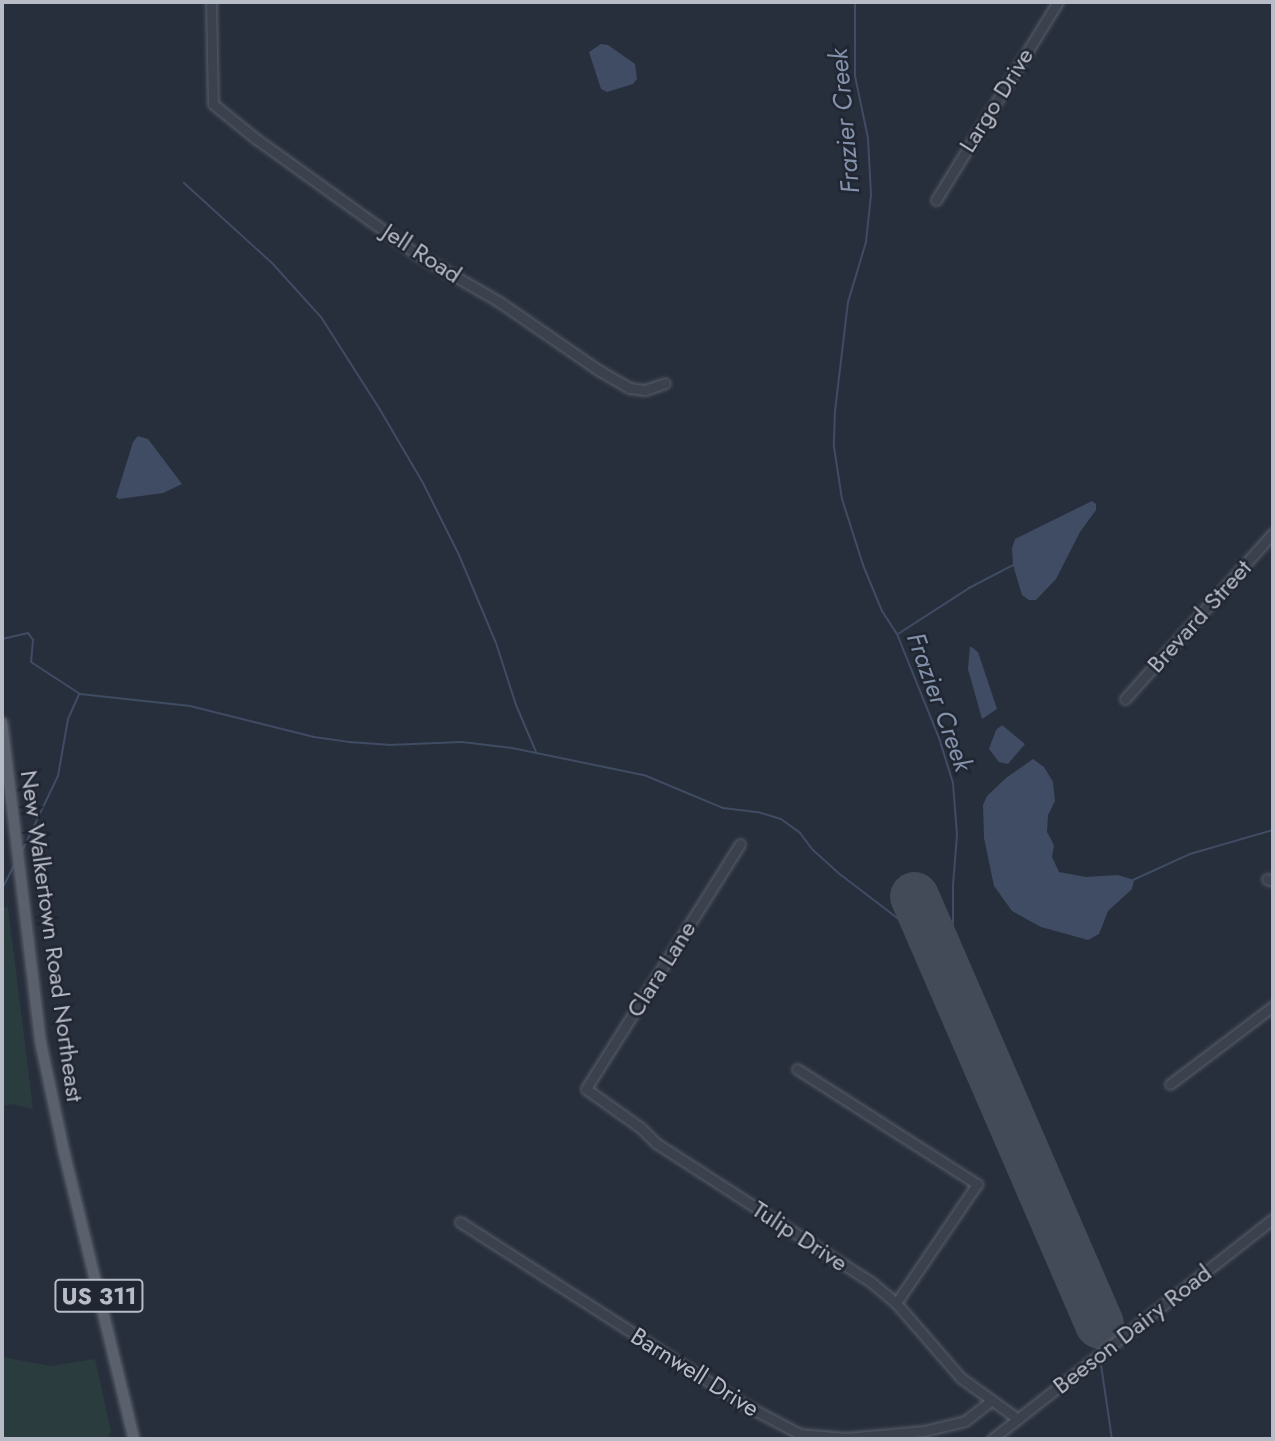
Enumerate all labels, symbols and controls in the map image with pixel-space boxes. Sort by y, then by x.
street label: Largo Drive [953,43,1039,157]
water label: Frazier Creek [823,47,867,195]
street label: Jell Road [377,217,467,289]
street label: Brevard Street [1141,554,1257,678]
water label: Frazier Creek [899,628,979,776]
street label: New Walkertown Road Northeast [14,768,90,1104]
street label: Clara Lane [620,916,702,1022]
street label: Tulip Drive [747,1195,853,1277]
street label: Beeson Dairy Road [1047,1258,1217,1400]
road number: US 311 [54,1276,144,1316]
street label: Barnwell Drive [626,1321,764,1423]

